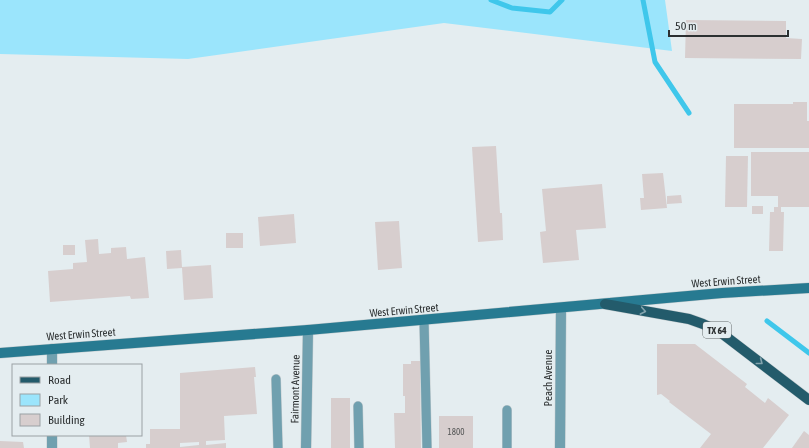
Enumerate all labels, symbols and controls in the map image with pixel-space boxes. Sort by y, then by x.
scale bar [669,12,788,38]
text: 50 m [675,19,697,33]
street label: West Erwin Street [691,273,761,289]
street label: West Erwin Street [369,301,439,319]
one-way arrow [640,306,647,315]
road number: TX 64 [703,322,731,338]
street label: West Erwin Street [46,326,116,342]
street label: Peach Avenue [542,350,554,406]
street label: Fairmont Avenue [288,355,302,423]
one-way arrow [756,357,763,364]
legend [12,364,142,436]
text: Road [48,373,71,387]
text: Park [48,393,69,407]
text: Building [48,413,86,427]
house number: 1800 [448,427,464,437]

